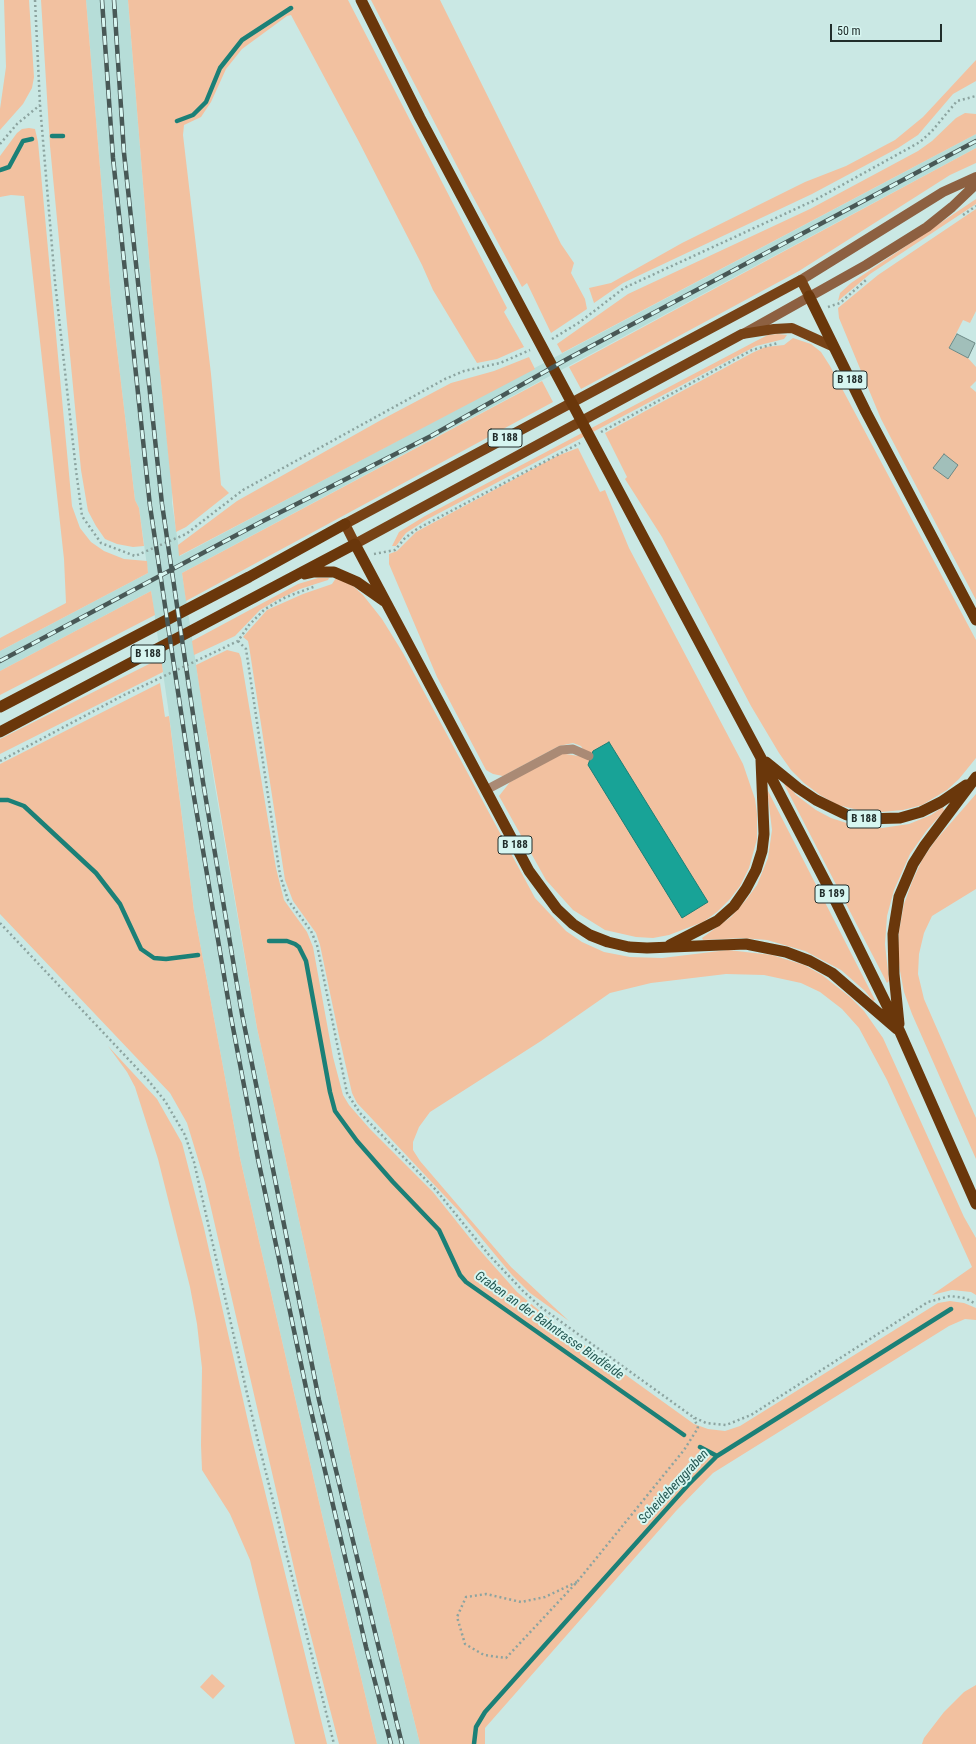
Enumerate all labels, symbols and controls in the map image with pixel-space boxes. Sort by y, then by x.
scale bar [832,16,944,42]
text: 50 m [837,24,861,38]
road number: B 188 [833,371,867,389]
road number: B 188 [488,429,522,447]
road number: B 188 [131,645,165,663]
road number: B 188 [847,810,881,828]
road number: B 188 [498,836,532,854]
road number: B 189 [815,885,849,903]
water label: Graben an der Bahntrasse Bindfelde [472,1269,626,1383]
water label: Scheideberggraben [636,1447,712,1527]

